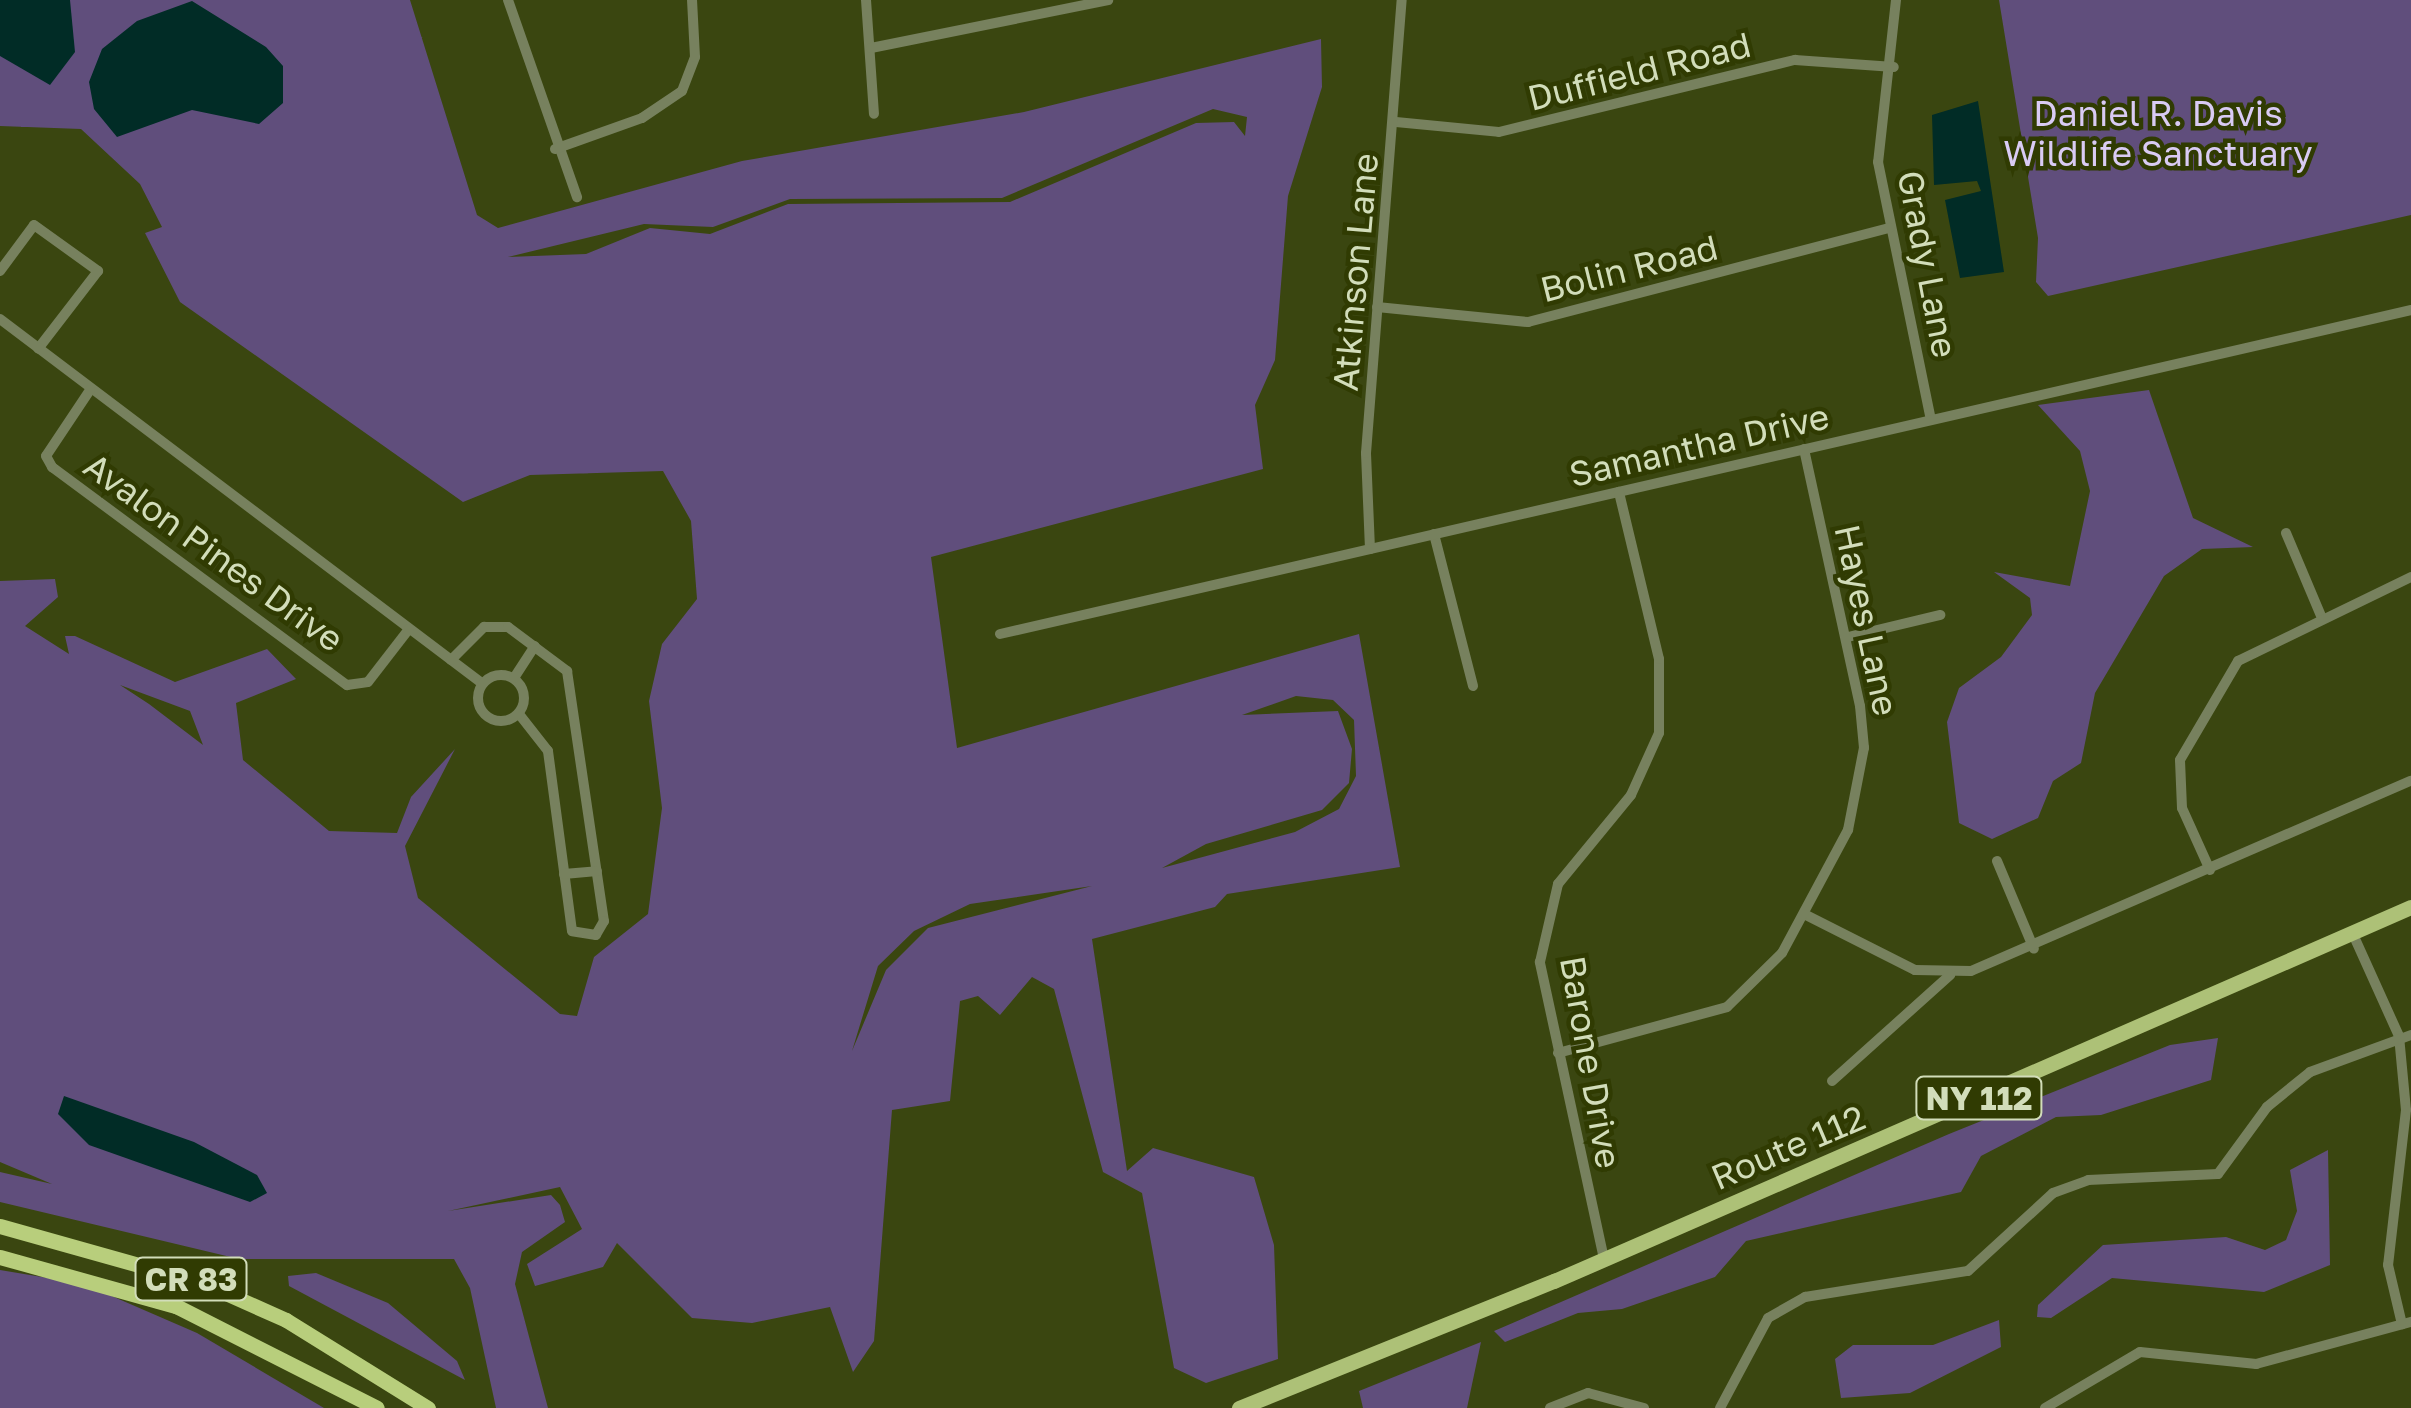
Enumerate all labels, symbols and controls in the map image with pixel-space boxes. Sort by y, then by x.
street label: Duffield Road [1523,23,1755,119]
park label: Daniel R. Davis Wildlife Sanctuary [2003,92,2313,174]
street label: Atkinson Lane [1324,151,1386,393]
street label: Grady Lane [1889,167,1967,361]
street label: Bolin Road [1536,226,1722,310]
street label: Samantha Drive [1565,395,1833,495]
street label: Avalon Pines Drive [76,444,352,660]
street label: Hayes Lane [1826,521,1908,719]
street label: Barone Drive [1552,953,1630,1171]
road number: NY 112 [1914,1071,2044,1125]
street label: Route 112 [1705,1096,1871,1198]
road number: CR 83 [134,1252,248,1306]

